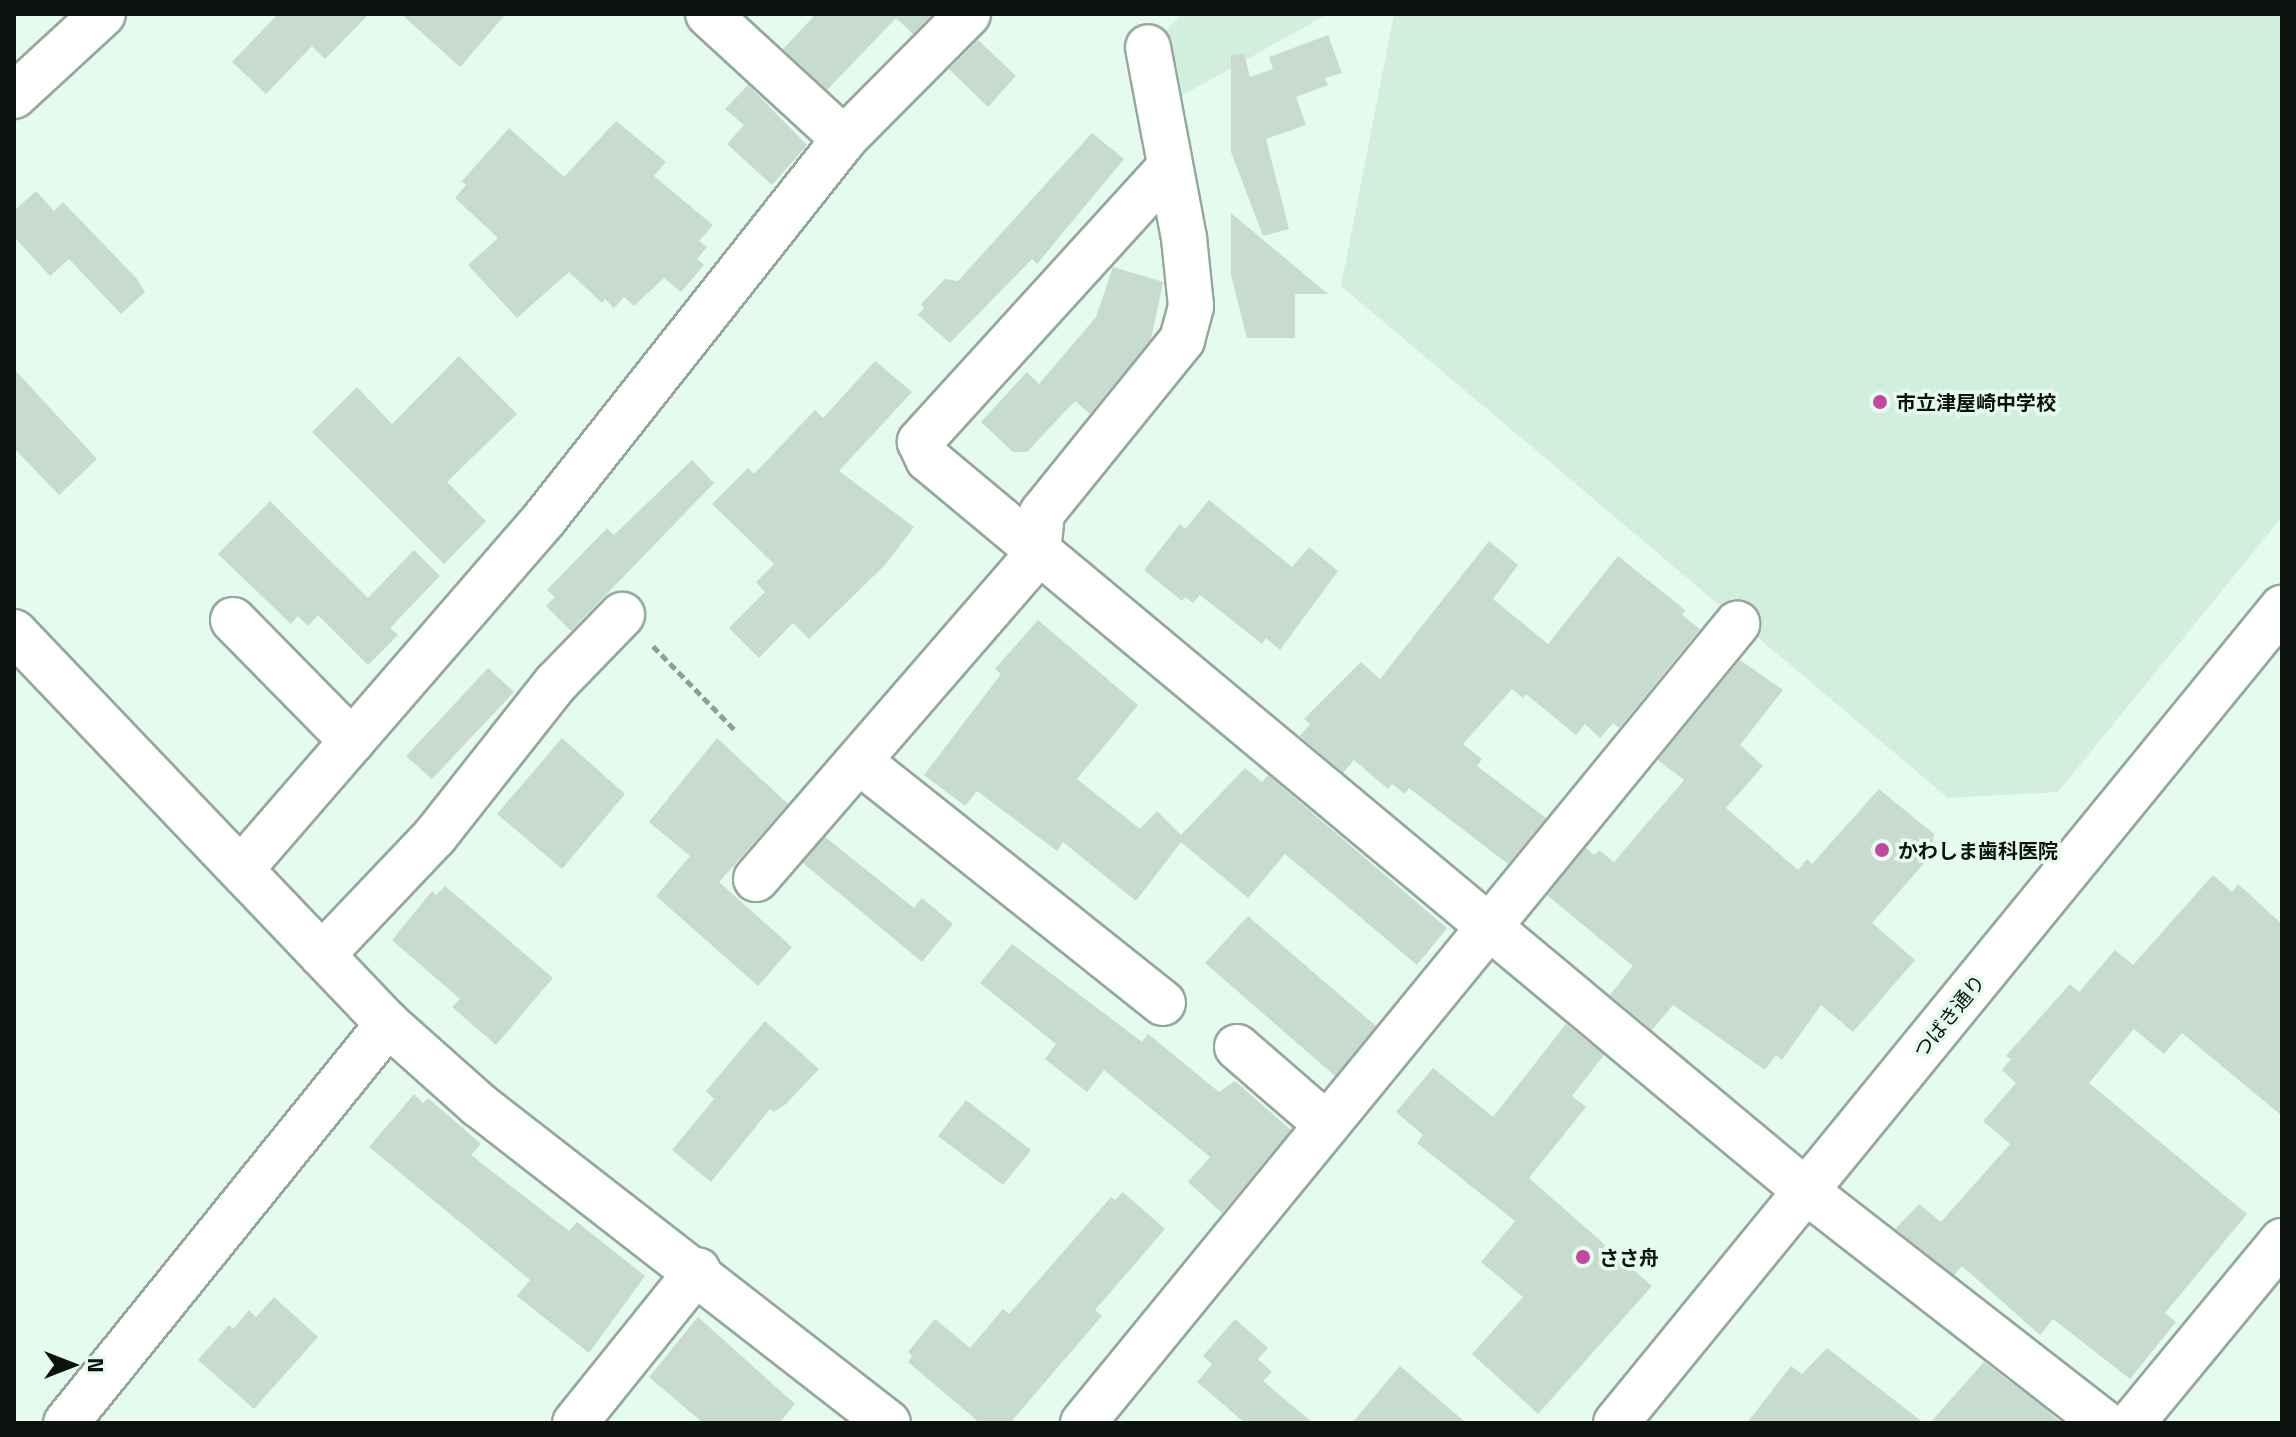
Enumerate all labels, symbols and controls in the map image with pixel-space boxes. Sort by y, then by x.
place label: 市立津屋崎中学校 [1896,390,2056,414]
marker: 市立津屋崎中学校 [1871,393,1889,411]
place label: かわしま歯科医院 [1898,838,2058,862]
marker: かわしま歯科医院 [1873,841,1891,859]
street label: つばき通り [1908,970,1990,1062]
place label: ささ舟 [1599,1245,1659,1269]
marker: ささ舟 [1574,1248,1592,1266]
north arrow [32,1325,112,1405]
text: N [79,1357,113,1373]

